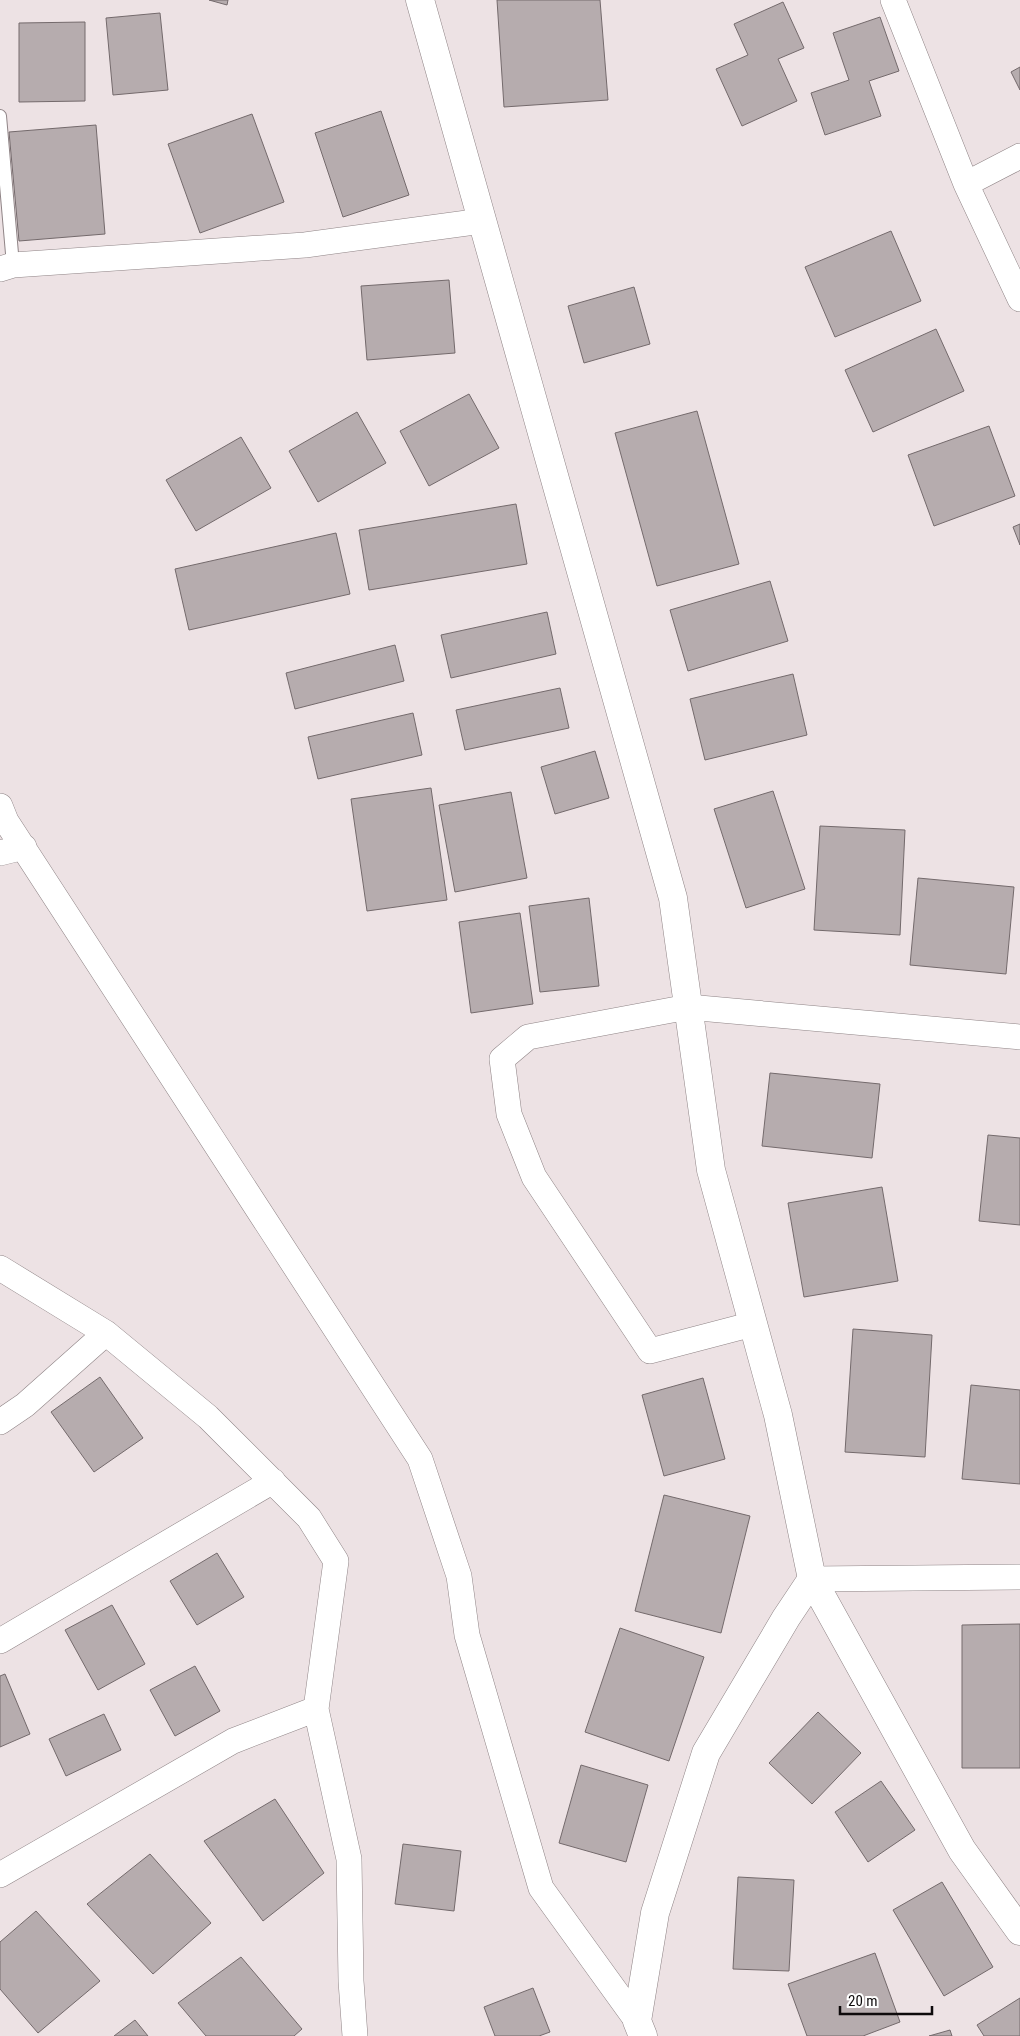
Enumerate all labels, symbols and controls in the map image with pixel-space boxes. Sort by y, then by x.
scale bar [840,1984,932,2016]
text: 20 m [848,1992,878,2010]

